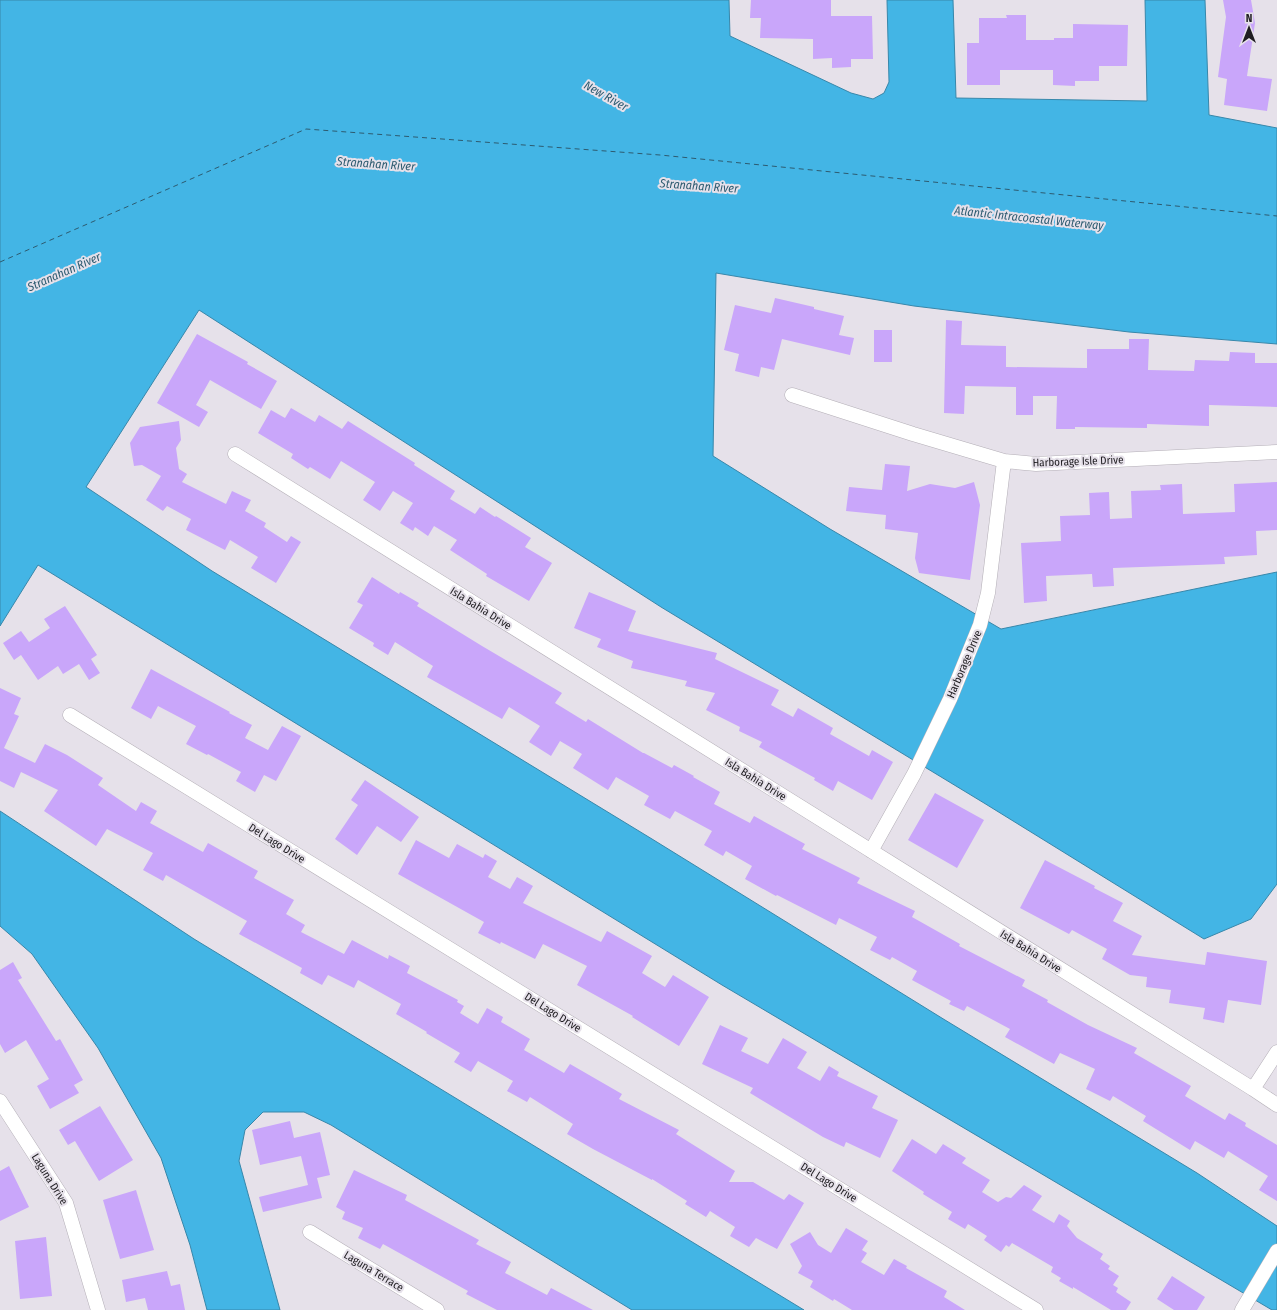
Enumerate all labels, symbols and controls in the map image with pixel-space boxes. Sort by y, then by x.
north arrow [1229,8,1269,48]
text: N [1246,12,1252,25]
water label: New River [582,78,631,114]
water label: Stranahan River [335,154,416,174]
water label: Stranahan River [658,176,739,196]
water label: Atlantic Intracoastal Waterway [953,203,1105,233]
water label: Stranahan River [24,249,103,295]
street label: Harborage Isle Drive [1032,453,1124,470]
street label: Isla Bahia Drive [448,584,514,632]
street label: Harborage Drive [944,628,985,700]
street label: Isla Bahia Drive [723,755,789,803]
street label: Del Lago Drive [246,821,307,866]
street label: Isla Bahia Drive [998,927,1064,975]
street label: Del Lago Drive [522,990,583,1035]
street label: Laguna Drive [29,1151,70,1207]
street label: Del Lago Drive [798,1160,859,1205]
street label: Laguna Terrace [342,1249,406,1294]

